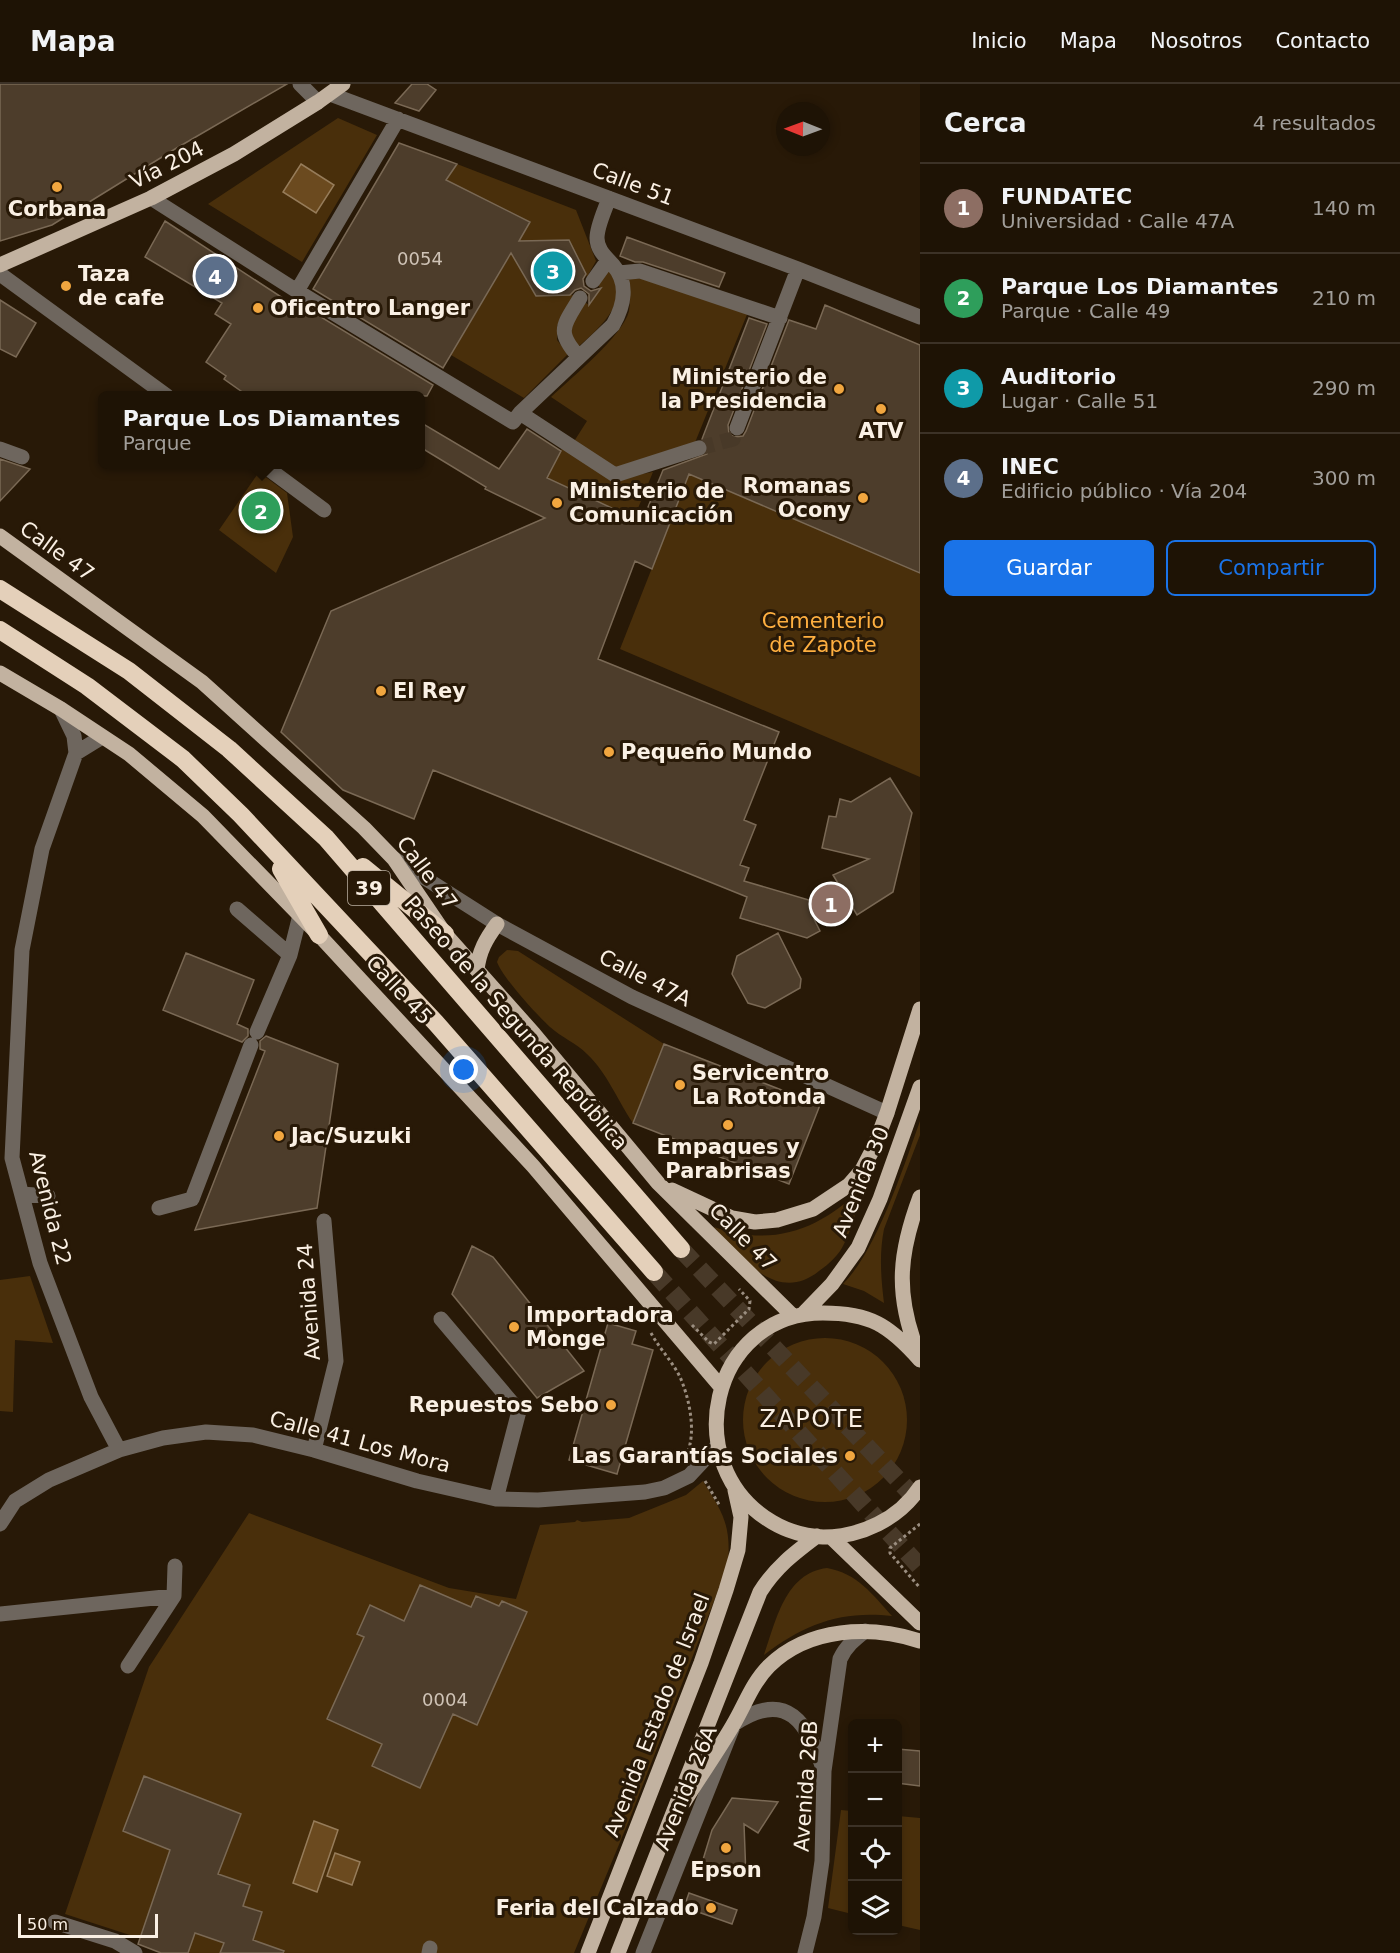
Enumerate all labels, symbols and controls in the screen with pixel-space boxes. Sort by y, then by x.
text: Mapa [30,25,116,58]
text: Inicio [971,29,1027,53]
text: Mapa [1060,29,1117,53]
text: Nosotros [1150,29,1242,53]
text: Contacto [1275,29,1370,53]
north arrow [776,102,830,156]
text: Cerca [944,108,1027,138]
text: 4 resultados [1253,111,1376,135]
street label: Vía 204 [126,136,208,194]
street label: Calle 51 [589,157,677,211]
marker: Corbana [50,180,64,194]
text: FUNDATEC [1001,184,1132,209]
text: 1 [957,196,970,220]
text: 140 m [1312,196,1376,220]
place label: Corbana [8,197,106,221]
text: Universidad · Calle 47A [1001,209,1234,233]
house number: 0054 [397,248,443,269]
pin: 3 [534,248,572,294]
pin: 4 [196,254,234,298]
place label: Taza de cafe [78,262,165,310]
text: Parque Los Diamantes [1001,274,1279,299]
marker: Taza de cafe [59,279,73,293]
text: 2 [957,286,970,310]
text: 210 m [1312,286,1376,310]
place label: Oficentro Langer [270,296,471,320]
text: Parque · Calle 49 [1001,299,1170,323]
marker: Oficentro Langer [251,301,265,315]
text: Auditorio [1001,364,1116,389]
place label: Ministerio de la Presidencia [661,365,827,413]
text: 3 [957,376,970,400]
text: 290 m [1312,376,1376,400]
marker: Ministerio de la Presidencia [832,382,846,396]
text: Lugar · Calle 51 [1001,389,1158,413]
popup [98,391,425,469]
marker: ATV [874,402,888,416]
text: Parque Los Diamantes [123,406,400,431]
place label: ATV [858,419,904,443]
text: Parque [123,431,192,455]
text: INEC [1001,454,1059,479]
text: 4 [957,466,970,490]
text: 300 m [1312,466,1376,490]
place label: Romanas Ocony [743,474,851,522]
place label: Ministerio de Comunicación [569,479,733,527]
text: Edificio público · Vía 204 [1001,479,1247,503]
pin: 2 [242,488,280,534]
marker: Romanas Ocony [856,491,870,505]
marker: Ministerio de Comunicación [550,496,564,510]
street label: Calle 47 [15,516,99,586]
button: Guardar [944,540,1154,596]
button: Compartir [1166,540,1376,596]
park label: Cementerio de Zapote [762,609,884,657]
place label: El Rey [393,679,466,703]
marker: El Rey [374,684,388,698]
place label: Pequeño Mundo [621,740,812,764]
marker: Pequeño Mundo [602,745,616,759]
street label: Calle 47 [392,832,462,914]
road number: 39 [348,871,390,905]
pin: 1 [812,882,850,926]
street label: Paseo de la Segunda República [399,891,633,1155]
street label: Calle 47A [595,945,696,1012]
street label: Calle 45 [361,951,437,1029]
your location [449,1055,478,1084]
place label: Servicentro La Rotonda [692,1061,829,1109]
marker: Servicentro La Rotonda [673,1078,687,1092]
marker: Empaques y Parabrisas [721,1118,735,1132]
street label: Avenida 30 [828,1123,894,1241]
place label: Jac/Suzuki [289,1124,412,1148]
marker: Jac/Suzuki [272,1129,286,1143]
place label: Empaques y Parabrisas [656,1135,800,1183]
street label: Avenida 22 [24,1148,76,1268]
street label: Calle 47 [704,1198,782,1276]
street label: Avenida 24 [293,1243,325,1361]
place label: Importadora Monge [526,1303,674,1351]
marker: Importadora Monge [507,1320,521,1334]
place label: Repuestos Sebo [409,1393,599,1417]
marker: Repuestos Sebo [604,1398,618,1412]
district label: ZAPOTE [759,1405,865,1433]
street label: Calle 41 Los Mora [267,1406,453,1478]
place label: Las Garantías Sociales [571,1444,838,1468]
marker: Las Garantías Sociales [843,1449,857,1463]
street label: Avenida Estado de Israel [599,1590,715,1840]
house number: 0004 [422,1689,468,1710]
map controls [848,1719,902,1935]
button: + [848,1719,902,1773]
street label: Avenida 26B [789,1720,823,1852]
street label: Avenida 26A [650,1722,722,1854]
button: − [848,1773,902,1827]
button: locate [848,1827,902,1881]
marker: Epson [719,1841,733,1855]
place label: Epson [690,1858,762,1882]
button: layers [848,1881,902,1935]
place label: Feria del Calzado [496,1896,699,1920]
marker: Feria del Calzado [704,1901,718,1915]
scale bar [18,1911,158,1938]
text: 50 m [27,1915,68,1934]

